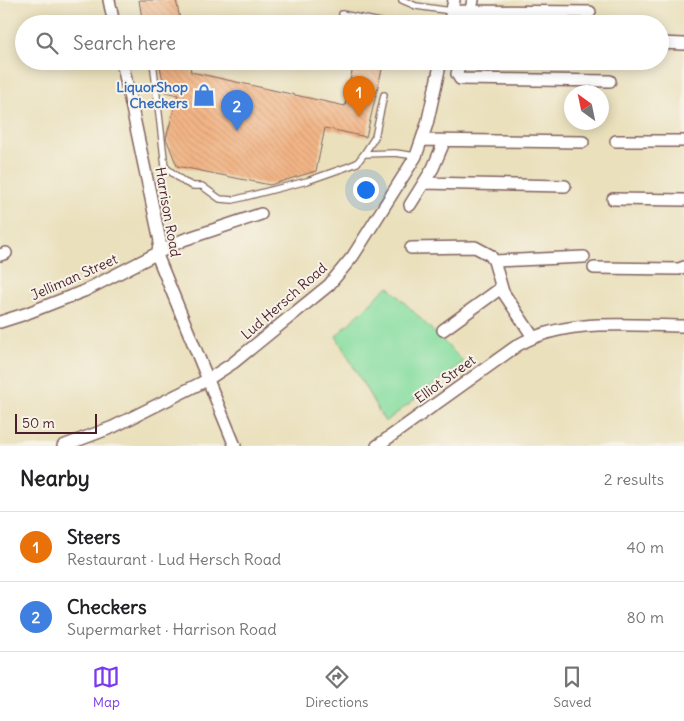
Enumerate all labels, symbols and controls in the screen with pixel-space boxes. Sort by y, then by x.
search box [15,15,669,70]
icon: search [33,29,61,57]
text: Search here [73,31,176,55]
pin: 1 [343,76,375,117]
place label: LiquorShop Checkers [116,78,189,112]
shop icon: LiquorShop Checkers [191,82,217,108]
north arrow [564,85,609,130]
pin: 2 [221,90,253,131]
street label: Harrison Road [151,166,185,258]
your location [353,177,379,203]
street label: Jelliman Street [28,250,120,304]
street label: Lud Hersch Road [237,259,331,343]
street label: Elliot Street [411,351,479,407]
scale bar [15,411,98,434]
text: 50 m [22,414,55,432]
text: Nearby [20,465,90,492]
text: 2 results [604,469,664,489]
text: Steers [67,525,120,549]
text: 1 [33,537,39,557]
text: 40 m [626,537,664,557]
text: Restaurant · Lud Hersch Road [67,549,281,569]
text: Checkers [67,595,147,619]
text: 2 [32,607,40,627]
text: 80 m [626,607,664,627]
text: Supermarket · Harrison Road [67,619,277,639]
tab: Map [92,663,120,711]
tab: Directions [305,663,368,711]
tab: Saved [553,663,592,711]

